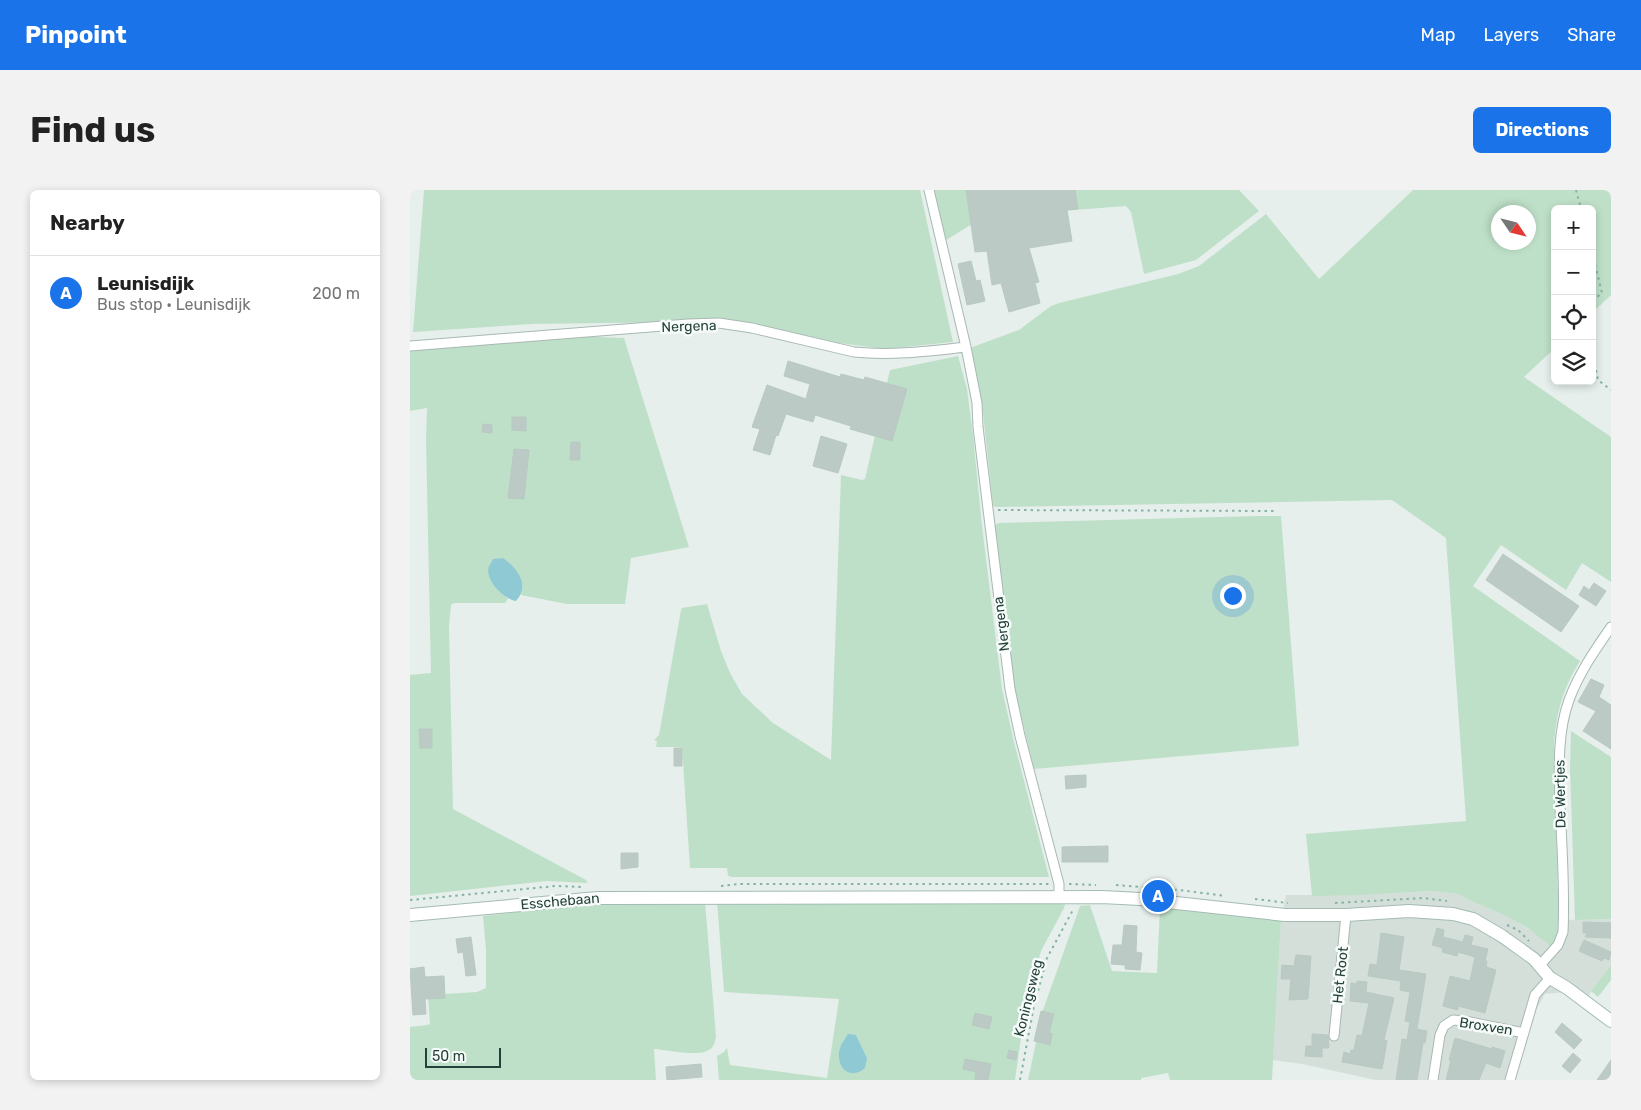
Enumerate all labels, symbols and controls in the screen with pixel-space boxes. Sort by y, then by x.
text: Pinpoint [25,21,127,49]
text: Map [1421,24,1456,46]
text: Layers [1484,24,1539,46]
text: Share [1567,24,1616,46]
button: Directions [1473,107,1611,153]
text: Find us [30,109,155,151]
north arrow [1491,205,1536,250]
map controls [1551,205,1596,385]
button: + [1551,205,1596,250]
text: Nearby [50,210,125,235]
button: − [1551,250,1596,295]
text: Leunisdijk [97,272,194,295]
text: A [60,284,72,303]
text: 200 m [312,284,360,303]
text: Bus stop · Leunisdijk [97,295,251,314]
button: locate [1551,295,1596,340]
street label: Nergena [661,317,717,336]
button: layers [1551,340,1596,385]
your location [1220,583,1246,609]
street label: Nergena [990,596,1013,652]
street label: De Wertjes [1551,759,1570,829]
pin: A [1142,877,1174,915]
street label: Esschebaan [520,890,600,913]
street label: Het Root [1329,945,1352,1004]
street label: Koningsweg [1011,958,1046,1038]
street label: Broxven [1458,1014,1514,1039]
scale bar [425,1045,501,1068]
text: 50 m [432,1048,465,1065]

